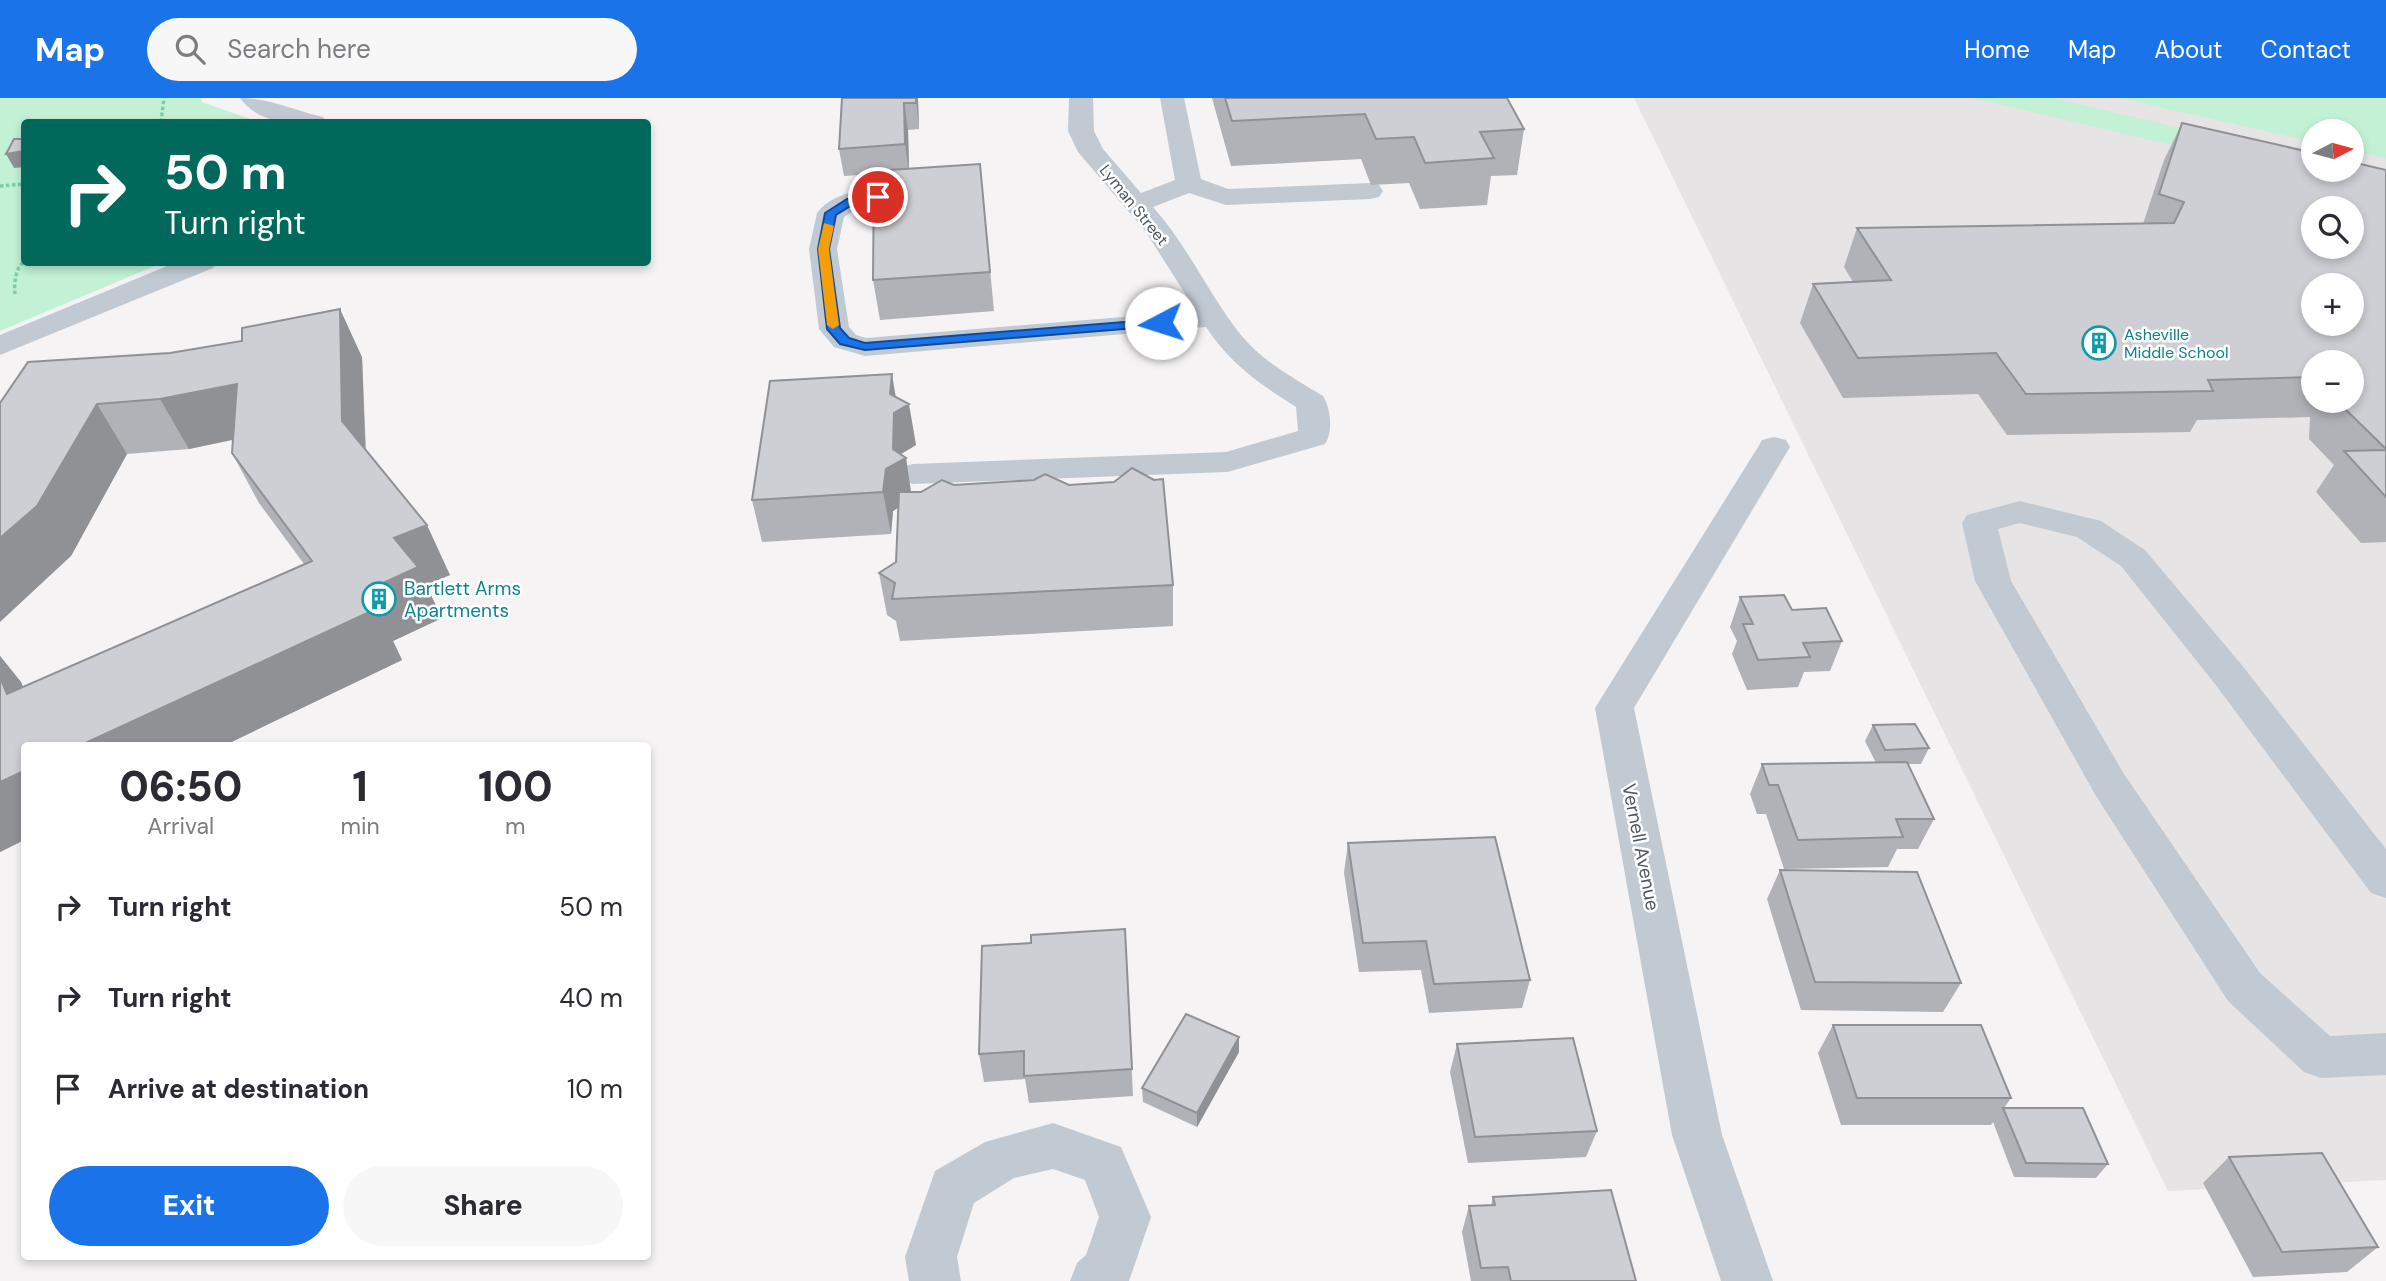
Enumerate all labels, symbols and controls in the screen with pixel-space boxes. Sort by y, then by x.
search box [147,18,637,81]
text: Map [35,28,105,71]
icon: search [171,30,209,68]
text: Search here [227,32,371,66]
text: Home [1964,34,2030,65]
text: Map [2068,34,2116,65]
text: About [2154,34,2223,65]
text: Contact [2261,34,2351,65]
north arrow [2301,119,2364,182]
map controls [2301,119,2364,413]
text: 50 m [164,140,287,204]
icon: right [49,147,140,238]
street label: Lyman Street [1095,160,1173,250]
pin [848,167,908,227]
icon: arrive [859,178,897,216]
button: search [2301,196,2364,259]
text: Turn right [164,202,306,244]
button: + [2301,273,2364,336]
position arrow [1124,286,1198,360]
building icon: Asheville Middle School [2080,324,2118,362]
place label: Asheville Middle School [2124,324,2228,363]
button: − [2301,350,2364,413]
place label: Bartlett Arms Apartments [404,576,521,623]
building icon: Bartlett Arms Apartments [360,580,398,618]
text: 06:50 [119,759,242,814]
text: 1 [352,759,368,814]
text: 100 [478,759,553,814]
street label: Vernell Avenue [1616,781,1666,913]
text: Arrival [147,811,214,841]
text: min [341,811,380,841]
text: m [505,811,526,841]
icon: right [49,888,87,926]
text: Turn right [108,890,232,924]
text: 50 m [559,890,623,924]
icon: right [49,979,87,1017]
text: Turn right [108,981,232,1015]
text: 40 m [559,981,623,1015]
icon: arrive [49,1070,87,1108]
text: Arrive at destination [108,1072,369,1106]
text: 10 m [567,1072,623,1106]
button: Exit [49,1166,329,1246]
button: Share [343,1166,623,1246]

